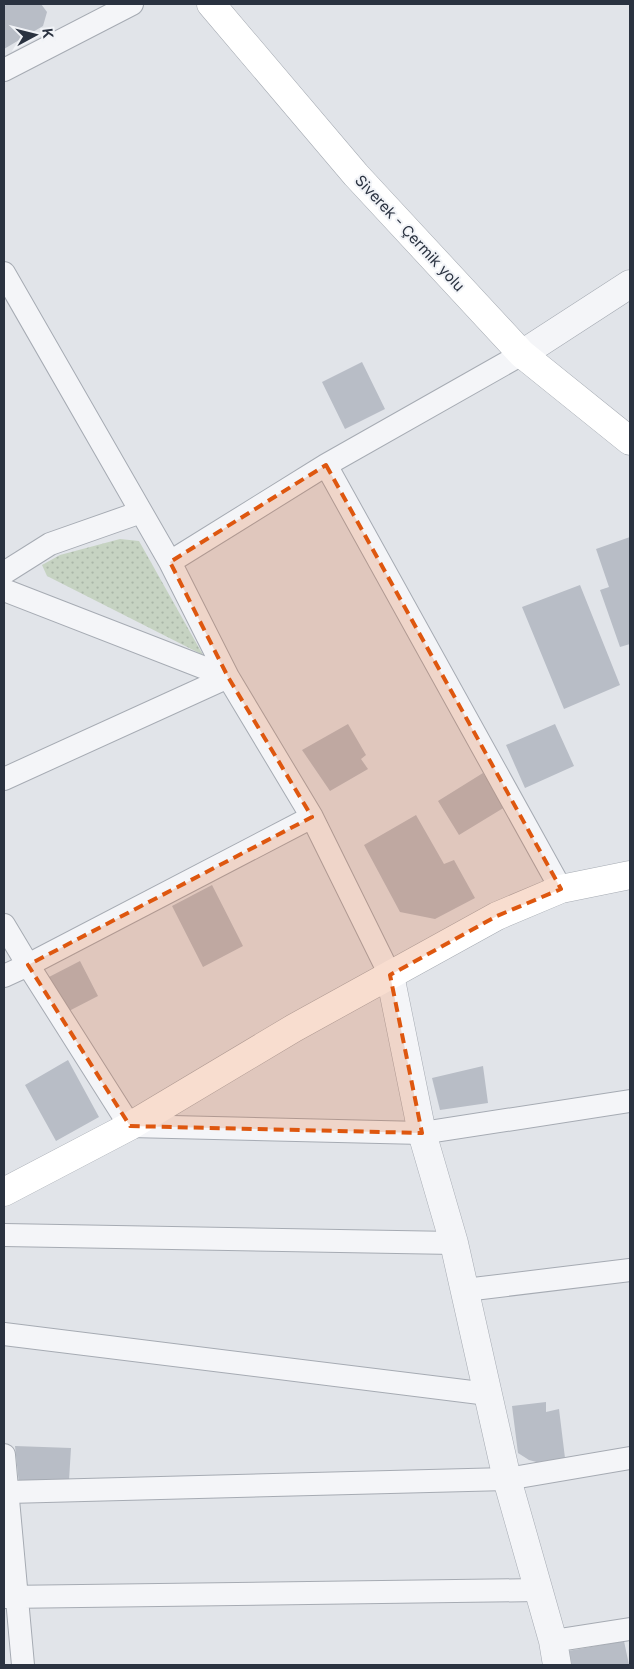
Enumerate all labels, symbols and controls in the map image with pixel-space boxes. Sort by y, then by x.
north arrow [10,10,60,60]
text: K [39,27,57,39]
street label: Siverek - Çermik yolu [351,171,469,295]

